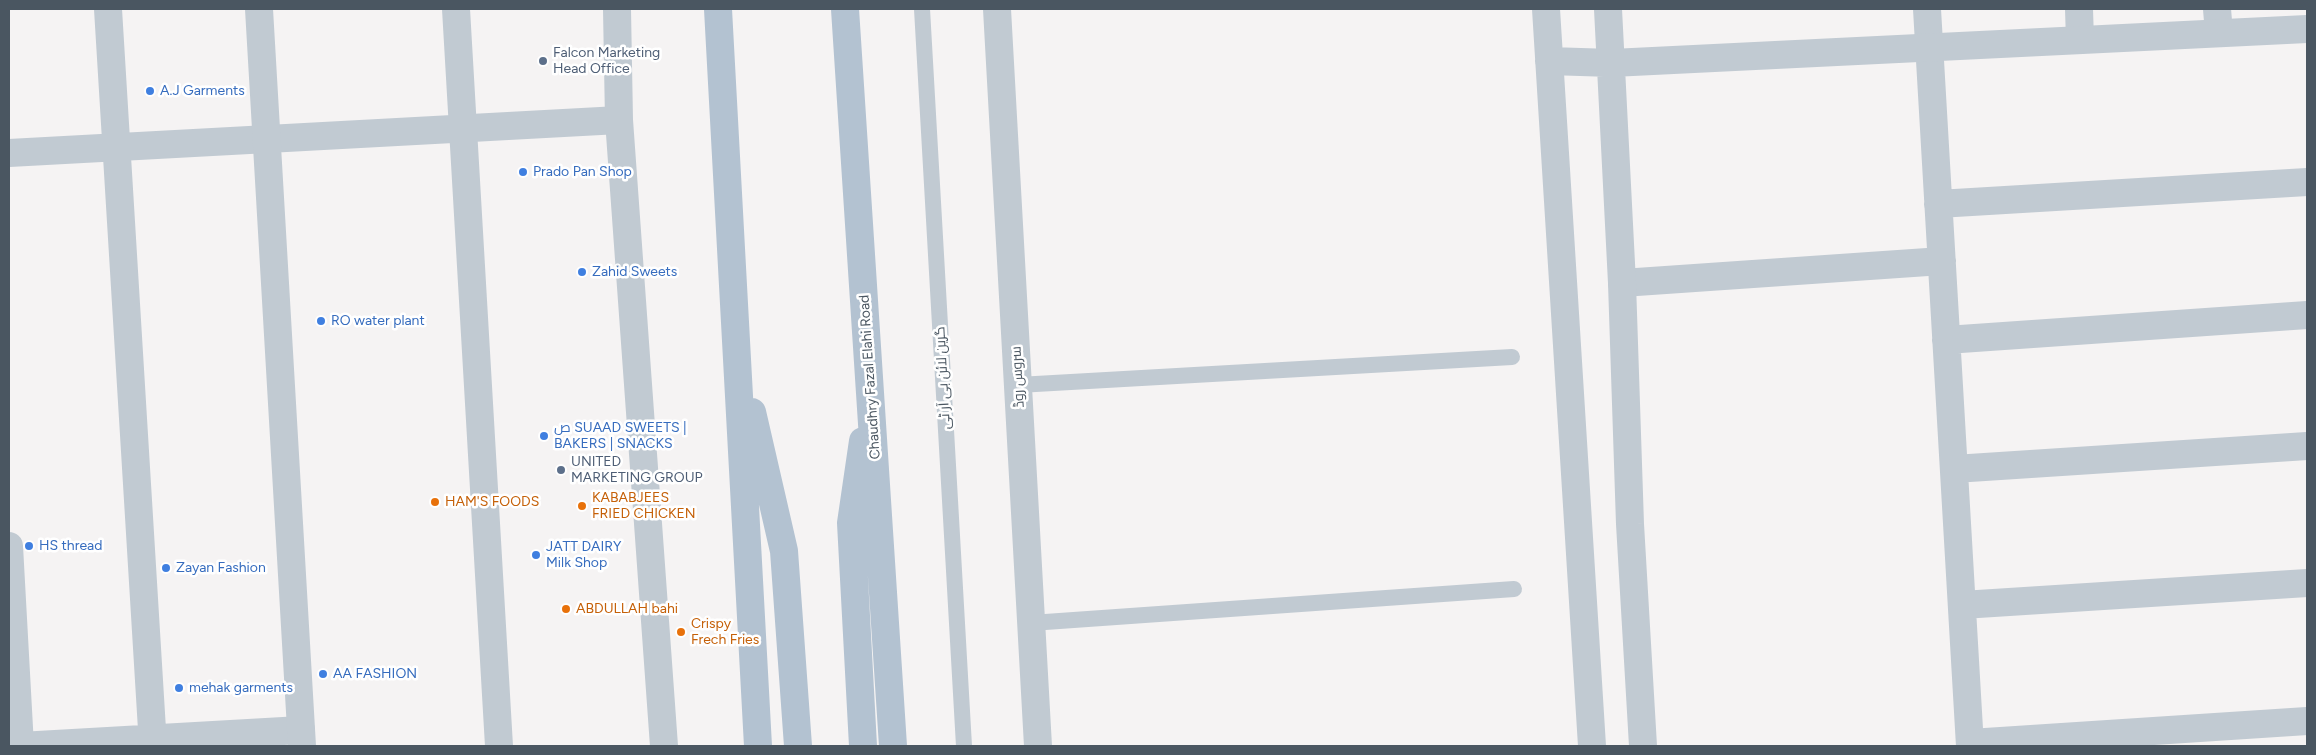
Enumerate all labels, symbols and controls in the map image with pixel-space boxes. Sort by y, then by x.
place label: Falcon Marketing Head Office [553,45,660,78]
marker: Falcon Marketing Head Office [537,55,549,67]
place label: A.J Garments [160,83,245,99]
marker: A.J Garments [144,85,156,97]
place label: Prado Pan Shop [533,164,632,180]
marker: Prado Pan Shop [517,166,529,178]
place label: Zahid Sweets [592,264,677,280]
marker: Zahid Sweets [576,266,588,278]
street label: Chaudhry Fazal Elahi Road [856,294,884,460]
place label: RO water plant [331,313,425,329]
marker: RO water plant [315,315,327,327]
street label: گرین لائن بی آر ٹی [932,326,954,430]
street label: سروس روڈ [1008,346,1028,408]
place label: ص SUAAD SWEETS | BAKERS | SNACKS [554,420,687,452]
marker: ص SUAAD SWEETS | BAKERS | SNACKS [538,430,550,442]
place label: UNITED MARKETING GROUP [571,454,703,487]
marker: UNITED MARKETING GROUP [555,464,567,476]
place label: KABABJEES FRIED CHICKEN [592,490,696,522]
place label: HAM'S FOODS [445,494,539,510]
marker: HAM'S FOODS [429,496,441,508]
marker: KABABJEES FRIED CHICKEN [576,500,588,512]
place label: HS thread [39,538,102,554]
place label: JATT DAIRY Milk Shop [546,539,622,572]
marker: HS thread [23,540,35,552]
marker: JATT DAIRY Milk Shop [530,549,542,561]
place label: Zayan Fashion [176,560,266,576]
marker: Zayan Fashion [160,562,172,574]
place label: ABDULLAH bahi [576,601,678,617]
marker: ABDULLAH bahi [560,603,572,615]
place label: Crispy Frech Fries [691,616,759,648]
marker: Crispy Frech Fries [675,626,687,638]
place label: AA FASHION [333,666,417,682]
marker: AA FASHION [317,668,329,680]
place label: mehak garments [189,680,293,696]
marker: mehak garments [173,682,185,694]

